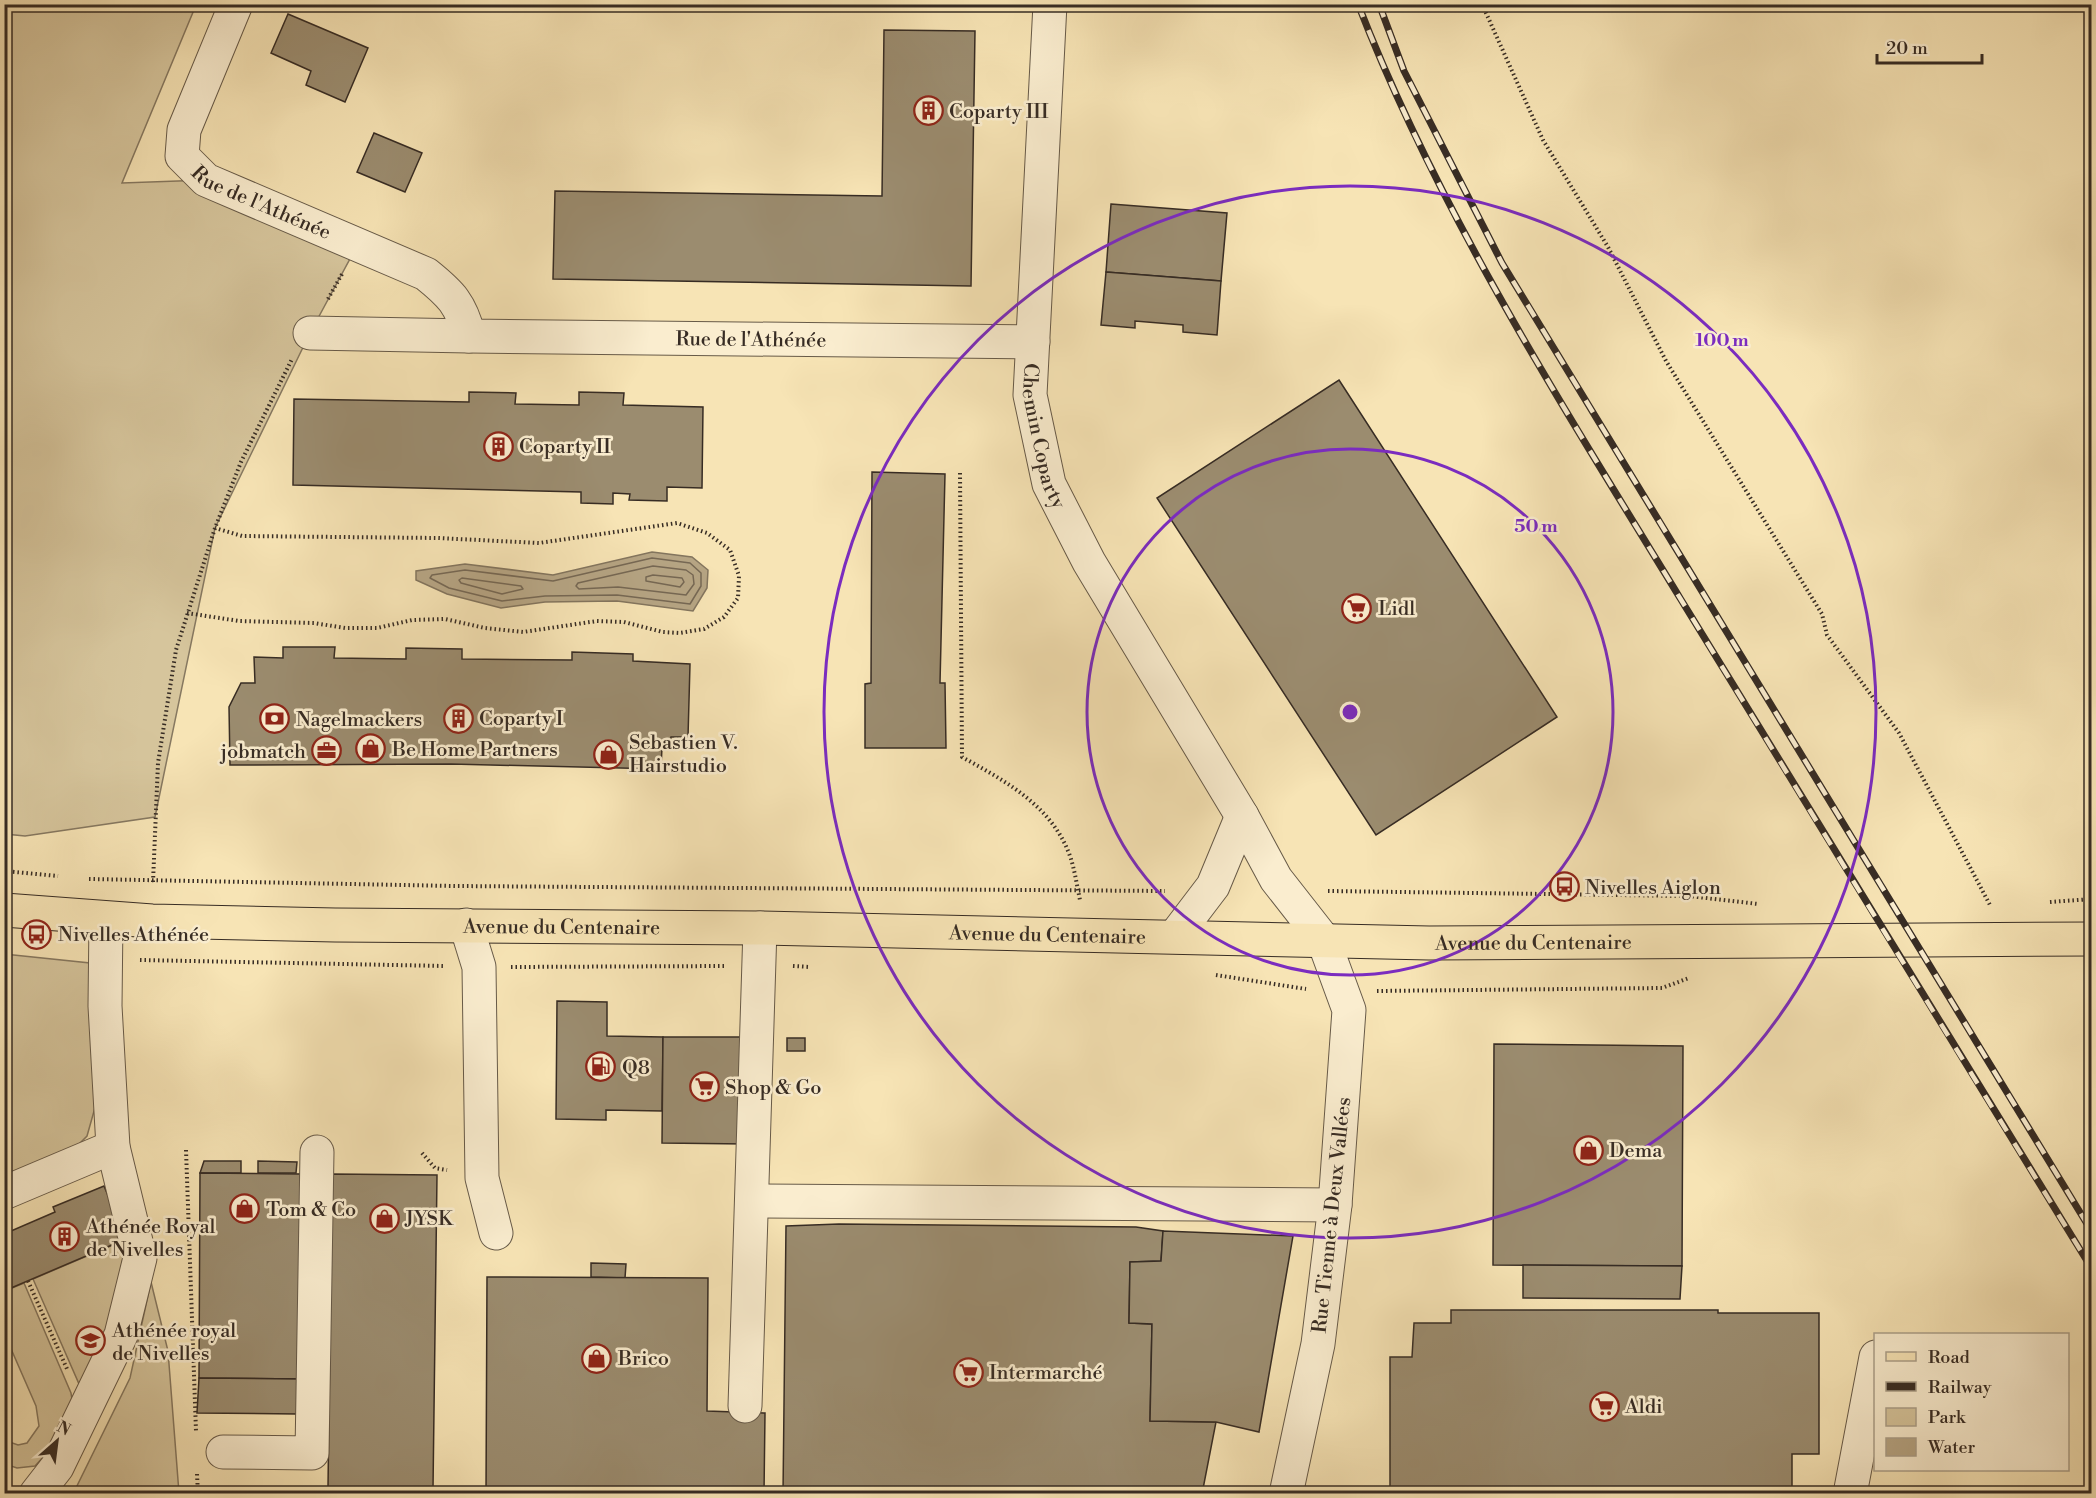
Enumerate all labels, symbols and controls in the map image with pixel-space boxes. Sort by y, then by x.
scale bar [1877,27,1982,65]
text: 20 m [1886,37,1928,60]
building icon: Coparty III [912,95,944,127]
place label: Coparty III [949,100,1049,125]
street label: Rue de l'Athénée [185,161,334,246]
street label: Rue de l'Athénée [676,327,826,354]
text: 100 m [1695,329,1749,352]
street label: Chemin Coparty [1016,362,1071,514]
building icon: Coparty II [482,430,514,462]
place label: Coparty II [519,435,611,460]
text: 50 m [1514,515,1558,538]
supermarket icon: Lidl [1341,592,1373,624]
place label: Lidl [1378,597,1415,622]
building icon: Coparty I [442,702,474,734]
centre of rings [1340,702,1360,722]
bank icon: Nagelmackers [259,703,291,735]
place label: Coparty I [479,707,564,732]
place label: Nagelmackers [296,708,422,733]
place label: Sebastien V. Hairstudio [629,731,738,779]
shop icon: Be Home Partners [355,733,387,765]
office icon: jobmatch [311,735,343,767]
place label: Be Home Partners [391,738,558,763]
shop icon: Sebastien V. Hairstudio [592,738,624,770]
place label: jobmatch [219,740,306,765]
bus stop icon: Nivelles Aiglon [1548,871,1580,903]
place label: Nivelles Aiglon [1585,876,1721,901]
street label: Avenue du Centenaire [462,915,660,941]
bus stop icon: Nivelles Athénée [21,918,53,950]
street label: Avenue du Centenaire [948,921,1146,951]
place label: Nivelles Athénée [58,923,209,948]
street label: Avenue du Centenaire [1434,931,1632,957]
fuel station icon: Q8 [585,1051,617,1083]
place label: Q8 [622,1056,650,1081]
supermarket icon: Shop & Go [688,1071,720,1103]
place label: Shop & Go [725,1076,821,1101]
street label: Rue Tienne à Deux Vallées [1308,1096,1357,1334]
shop icon: Dema [1572,1134,1604,1166]
place label: Dema [1609,1139,1663,1164]
shop icon: Tom & Co [229,1193,261,1225]
place label: Tom & Co [266,1198,356,1223]
shop icon: JYSK [368,1202,400,1234]
place label: JYSK [404,1207,454,1232]
place label: Athénée Royal de Nivelles [85,1215,216,1263]
building icon: Athénée Royal de Nivelles [49,1221,81,1253]
place label: Athénée royal de Nivelles [111,1319,236,1367]
school or university icon: Athénée royal de Nivelles [75,1325,107,1357]
legend [1874,1333,2069,1471]
shop icon: Brico [581,1342,613,1374]
text: Road [1928,1346,1971,1369]
place label: Brico [617,1347,669,1372]
supermarket icon: Intermarché [952,1356,984,1388]
place label: Intermarché [989,1361,1103,1386]
text: Railway [1928,1376,1992,1399]
supermarket icon: Aldi [1588,1390,1620,1422]
place label: Aldi [1624,1395,1663,1420]
text: Park [1928,1406,1967,1429]
north arrow [27,1411,87,1471]
text: N [53,1417,74,1441]
text: Water [1927,1436,1976,1459]

